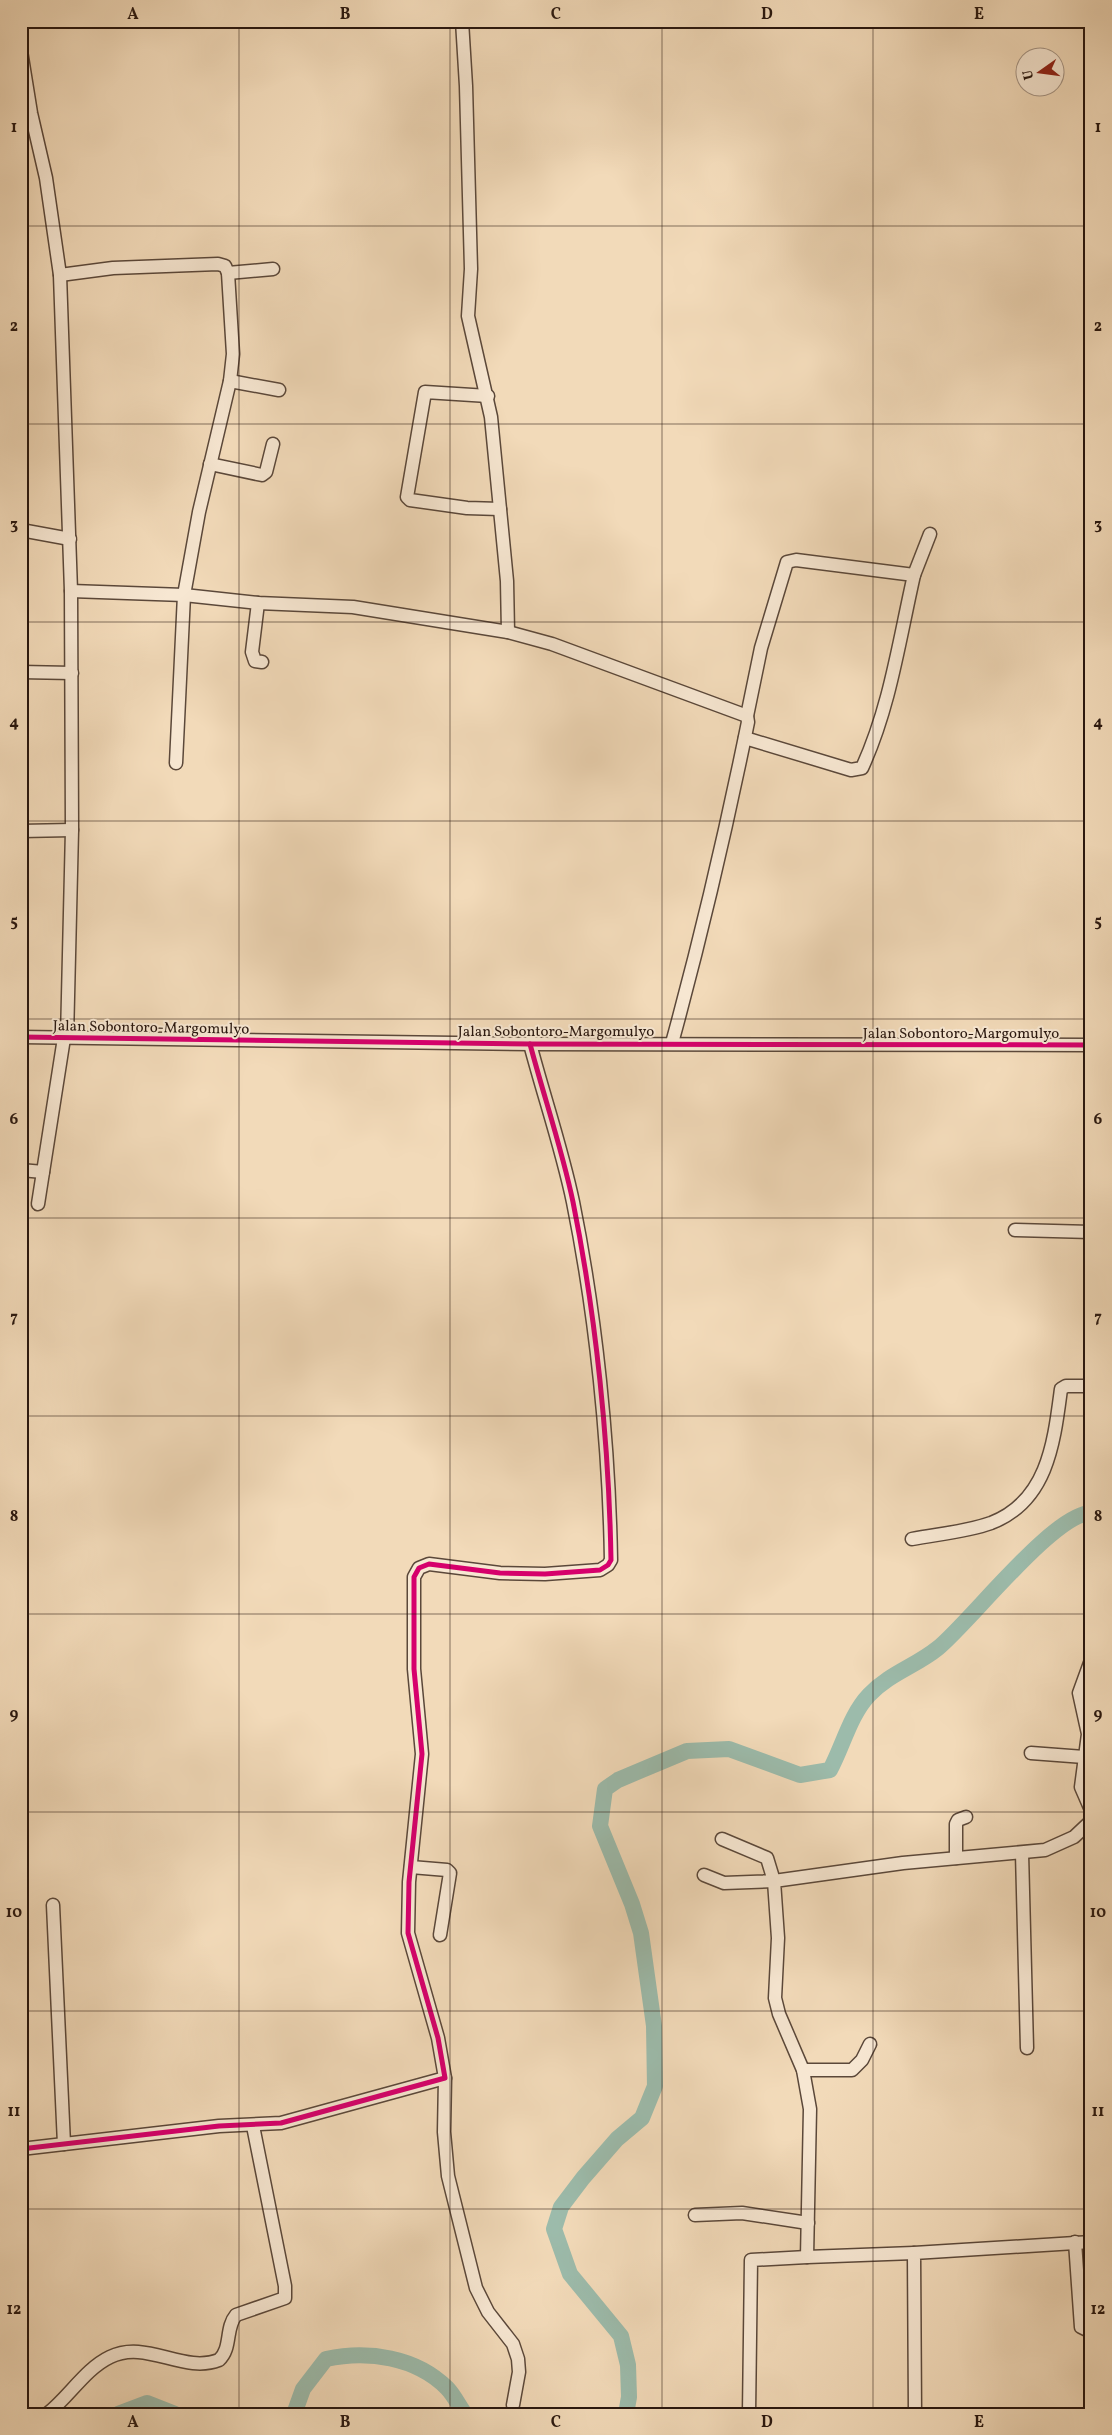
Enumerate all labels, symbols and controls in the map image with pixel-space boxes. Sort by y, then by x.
text: A [127,4,139,26]
text: B [340,4,351,26]
text: C [551,4,561,26]
text: D [761,4,773,26]
text: E [974,4,984,26]
north arrow [1014,48,1064,98]
text: U [1018,67,1039,82]
text: 1 [11,117,17,139]
text: 1 [1095,117,1101,139]
text: 2 [10,316,18,338]
text: 2 [1094,316,1102,338]
text: 3 [10,514,18,536]
text: 3 [1094,514,1102,536]
text: 4 [9,712,19,734]
text: 4 [1093,712,1103,734]
text: 5 [10,911,18,933]
text: 5 [1094,911,1102,933]
street label: Jalan Sobontoro-Margomulyo [53,1016,249,1041]
street label: Jalan Sobontoro-Margomulyo [458,1022,654,1043]
street label: Jalan Sobontoro-Margomulyo [863,1024,1059,1045]
text: 6 [10,1109,19,1131]
text: 6 [1094,1109,1103,1131]
text: 7 [10,1307,18,1329]
text: 7 [1094,1307,1102,1329]
text: 8 [10,1506,18,1528]
text: 8 [1094,1506,1102,1528]
text: 9 [10,1704,19,1726]
text: 9 [1094,1704,1103,1726]
text: 10 [6,1902,22,1924]
text: 10 [1090,1902,1106,1924]
text: 11 [8,2101,20,2123]
text: 11 [1092,2101,1104,2123]
text: 12 [7,2299,21,2321]
text: 12 [1091,2299,1105,2321]
text: A [127,2412,139,2434]
text: B [340,2412,351,2434]
text: C [551,2412,561,2434]
text: D [761,2412,773,2434]
text: E [974,2412,984,2434]

